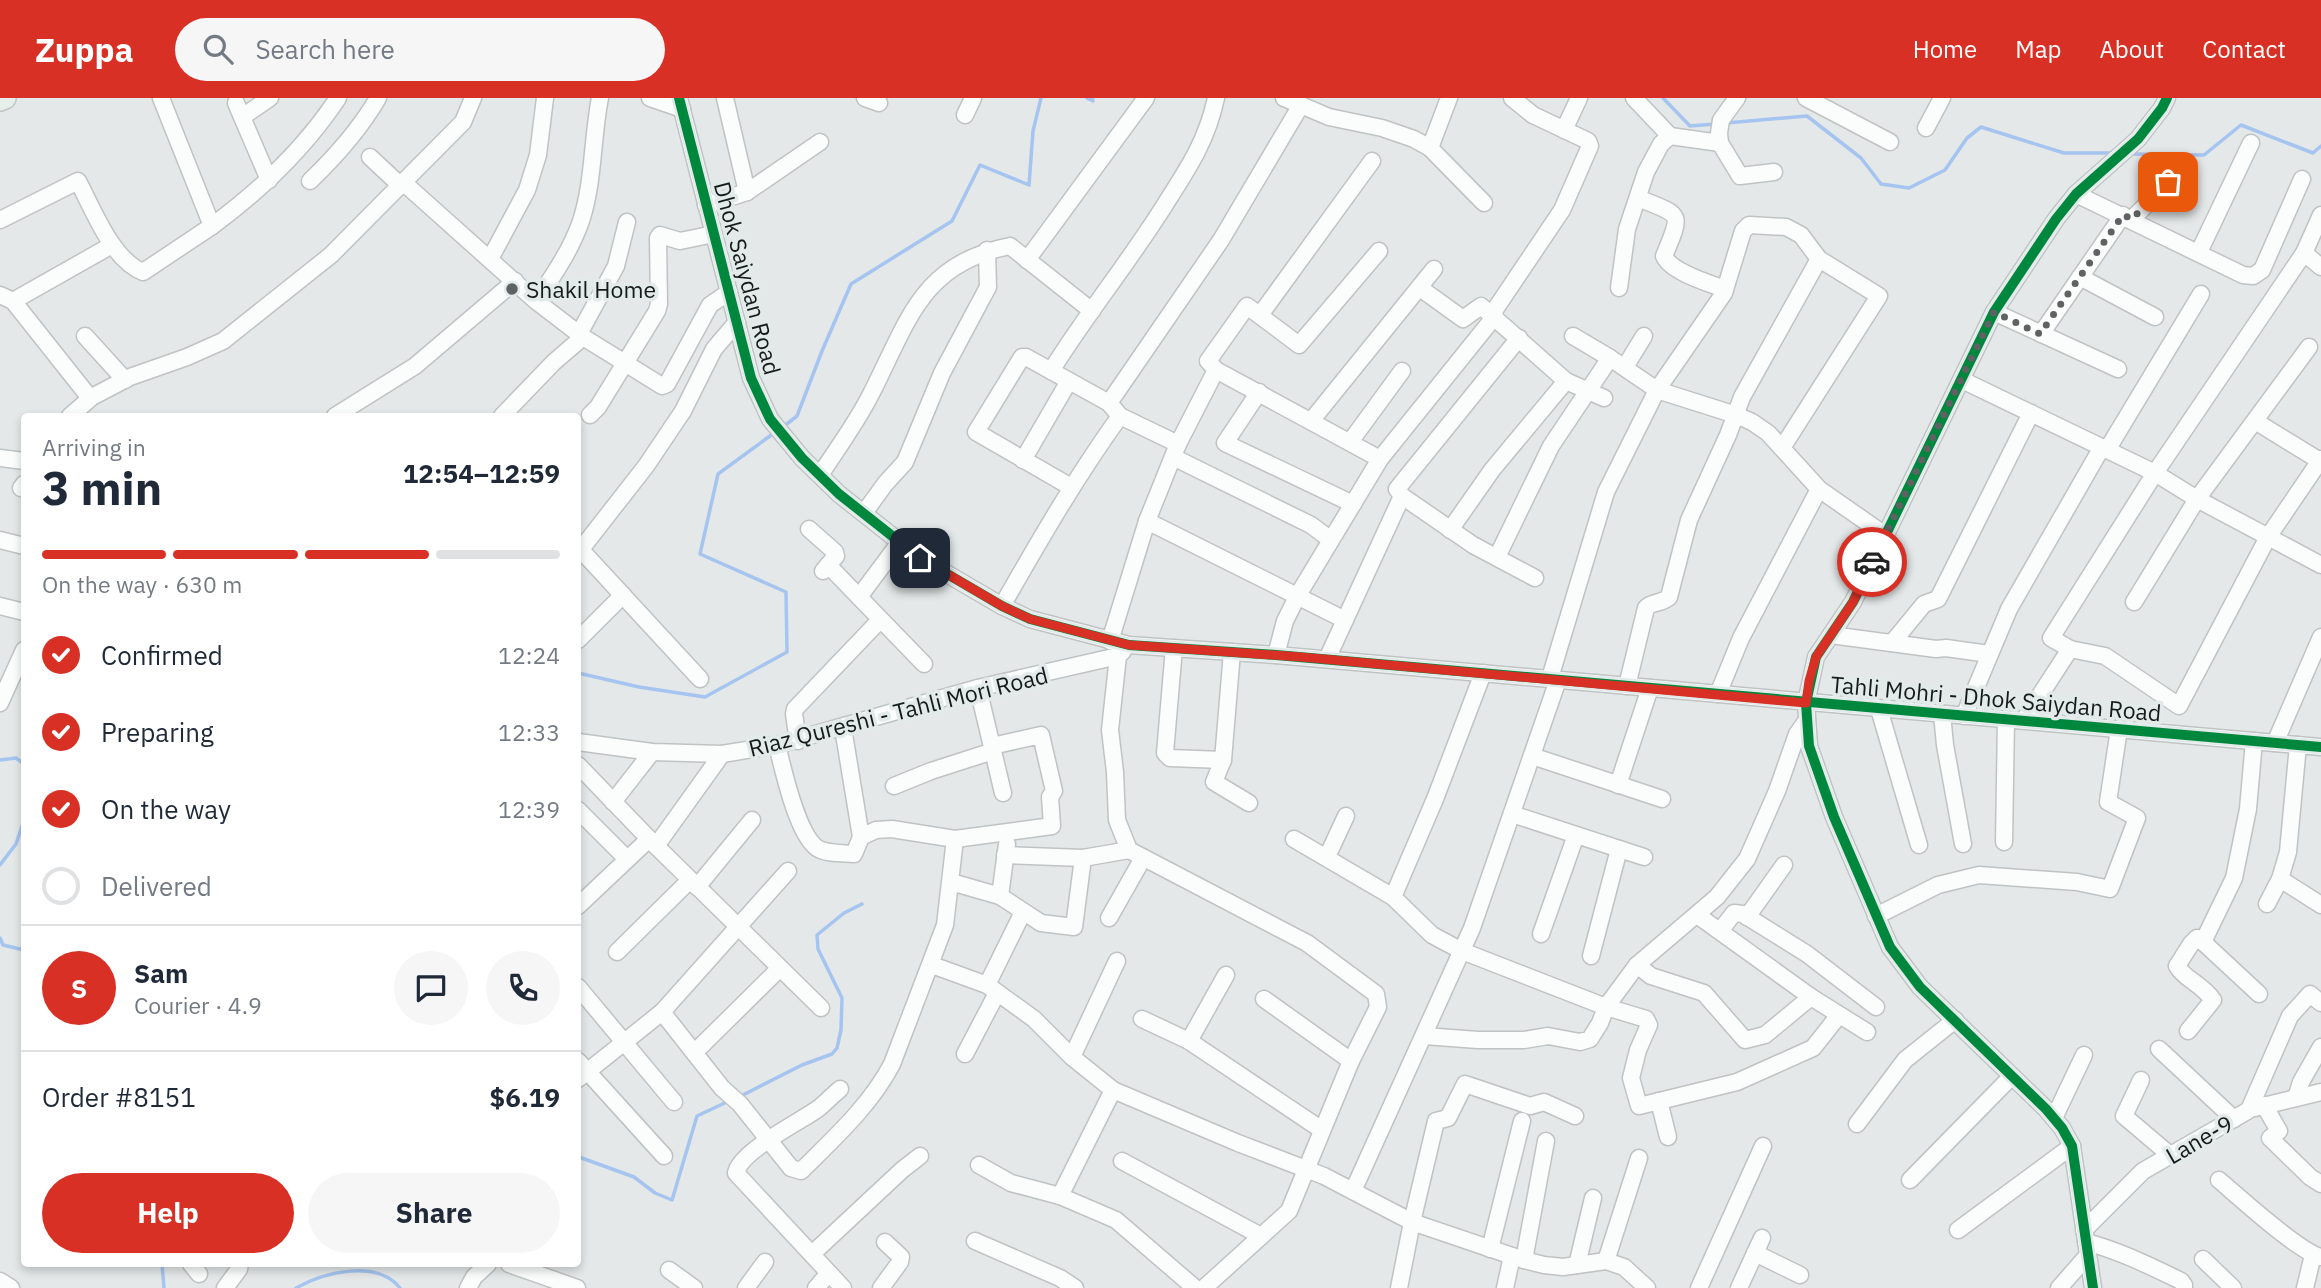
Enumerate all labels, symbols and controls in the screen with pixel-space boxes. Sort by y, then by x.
search box [175,18,665,81]
text: Zuppa [35,28,133,71]
icon: search [199,30,237,68]
text: Search here [255,32,395,66]
text: Home [1913,33,1977,65]
text: Map [2015,33,2061,65]
text: About [2099,33,2164,65]
text: Contact [2202,33,2286,65]
pin [2138,152,2198,212]
icon: bag [2149,163,2187,201]
street label: Dhok Saiydan Road [708,178,788,378]
place label: Shakil Home [526,274,656,304]
marker: Shakil Home [504,281,520,297]
text: Arriving in [42,432,146,462]
text: 12:54–12:59 [403,456,560,490]
text: 3 min [42,458,162,518]
courier [1837,527,1907,597]
pin [890,528,950,588]
icon: home [901,539,939,577]
icon: car [1853,543,1891,581]
text: On the way · 630 m [42,569,242,599]
icon: check [42,636,80,674]
text: Confirmed [101,638,223,672]
text: 12:24 [498,640,560,670]
street label: Riaz Qureshi - Tahli Mori Road [745,659,1051,763]
street label: Tahli Mohri - Dhok Saiydan Road [1829,669,2163,727]
icon: check [42,713,80,751]
text: Preparing [101,715,214,749]
text: 12:33 [498,717,560,747]
icon: check [42,790,80,828]
text: On the way [101,792,231,826]
text: 12:39 [498,794,560,824]
text: Delivered [101,869,212,903]
button: chat [394,951,468,1025]
button: phone [486,951,560,1025]
text: Sam [134,956,188,990]
text: S [71,971,87,1005]
text: Courier · 4.9 [134,990,262,1020]
text: Order #8151 [42,1080,196,1114]
text: $6.19 [490,1080,560,1114]
street label: Lane-9 [2160,1108,2238,1170]
button: Help [42,1173,294,1253]
button: Share [308,1173,560,1253]

